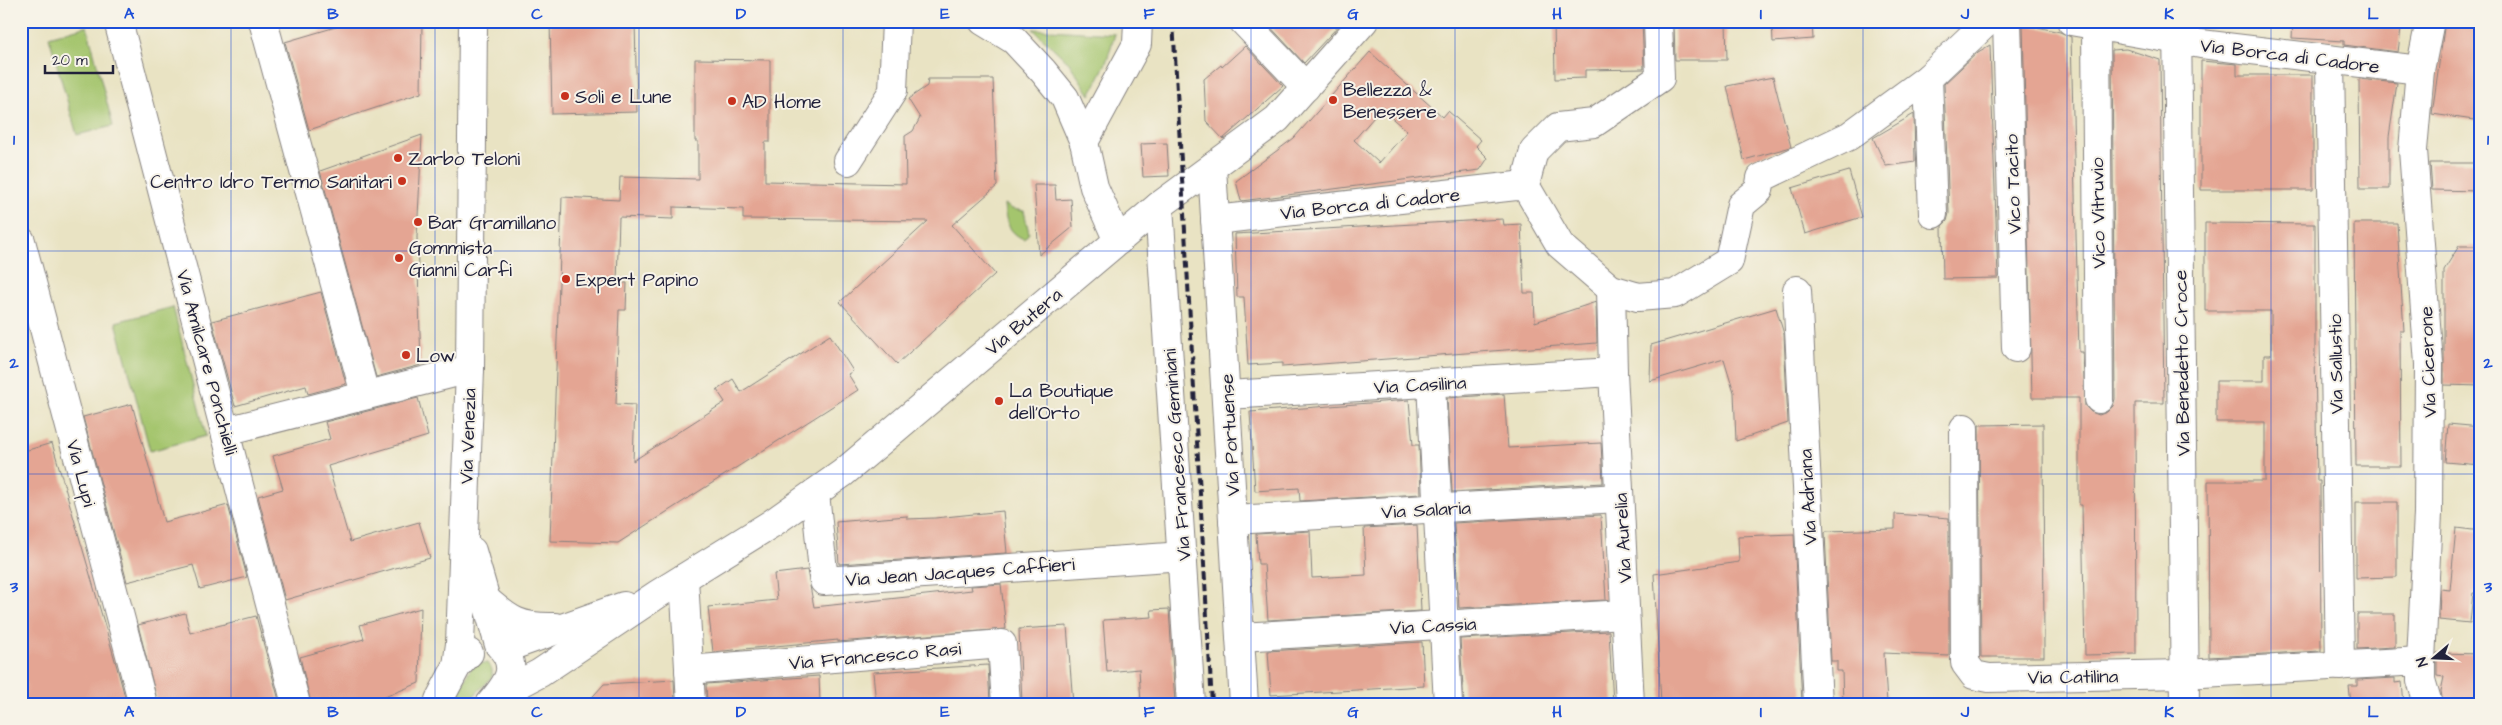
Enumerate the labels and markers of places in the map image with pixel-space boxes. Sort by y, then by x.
place label: Bellezza & Benessere [1343,77,1437,126]
place label: Soli e Lune [575,84,672,111]
place label: AD Home [742,89,821,116]
marker: Soli e Lune [559,90,571,102]
marker: Bellezza & Benessere [1327,94,1339,106]
marker: AD Home [726,95,738,107]
place label: Zarbo Teloni [408,146,520,173]
marker: Zarbo Teloni [392,152,404,164]
place label: Centro Idro Termo Sanitari [150,169,392,196]
marker: Centro Idro Termo Sanitari [396,175,408,187]
place label: Bar Gramillano [428,210,556,237]
marker: Bar Gramillano [412,216,424,228]
place label: Gommista Gianni Carfi [409,235,512,284]
marker: Gommista Gianni Carfi [393,252,405,264]
place label: Expert Papino [576,267,699,294]
marker: Expert Papino [560,273,572,285]
place label: Low [416,343,455,370]
marker: Low [400,349,412,361]
place label: La Boutique dell'Orto [1009,378,1114,427]
marker: La Boutique dell'Orto [993,395,1005,407]

